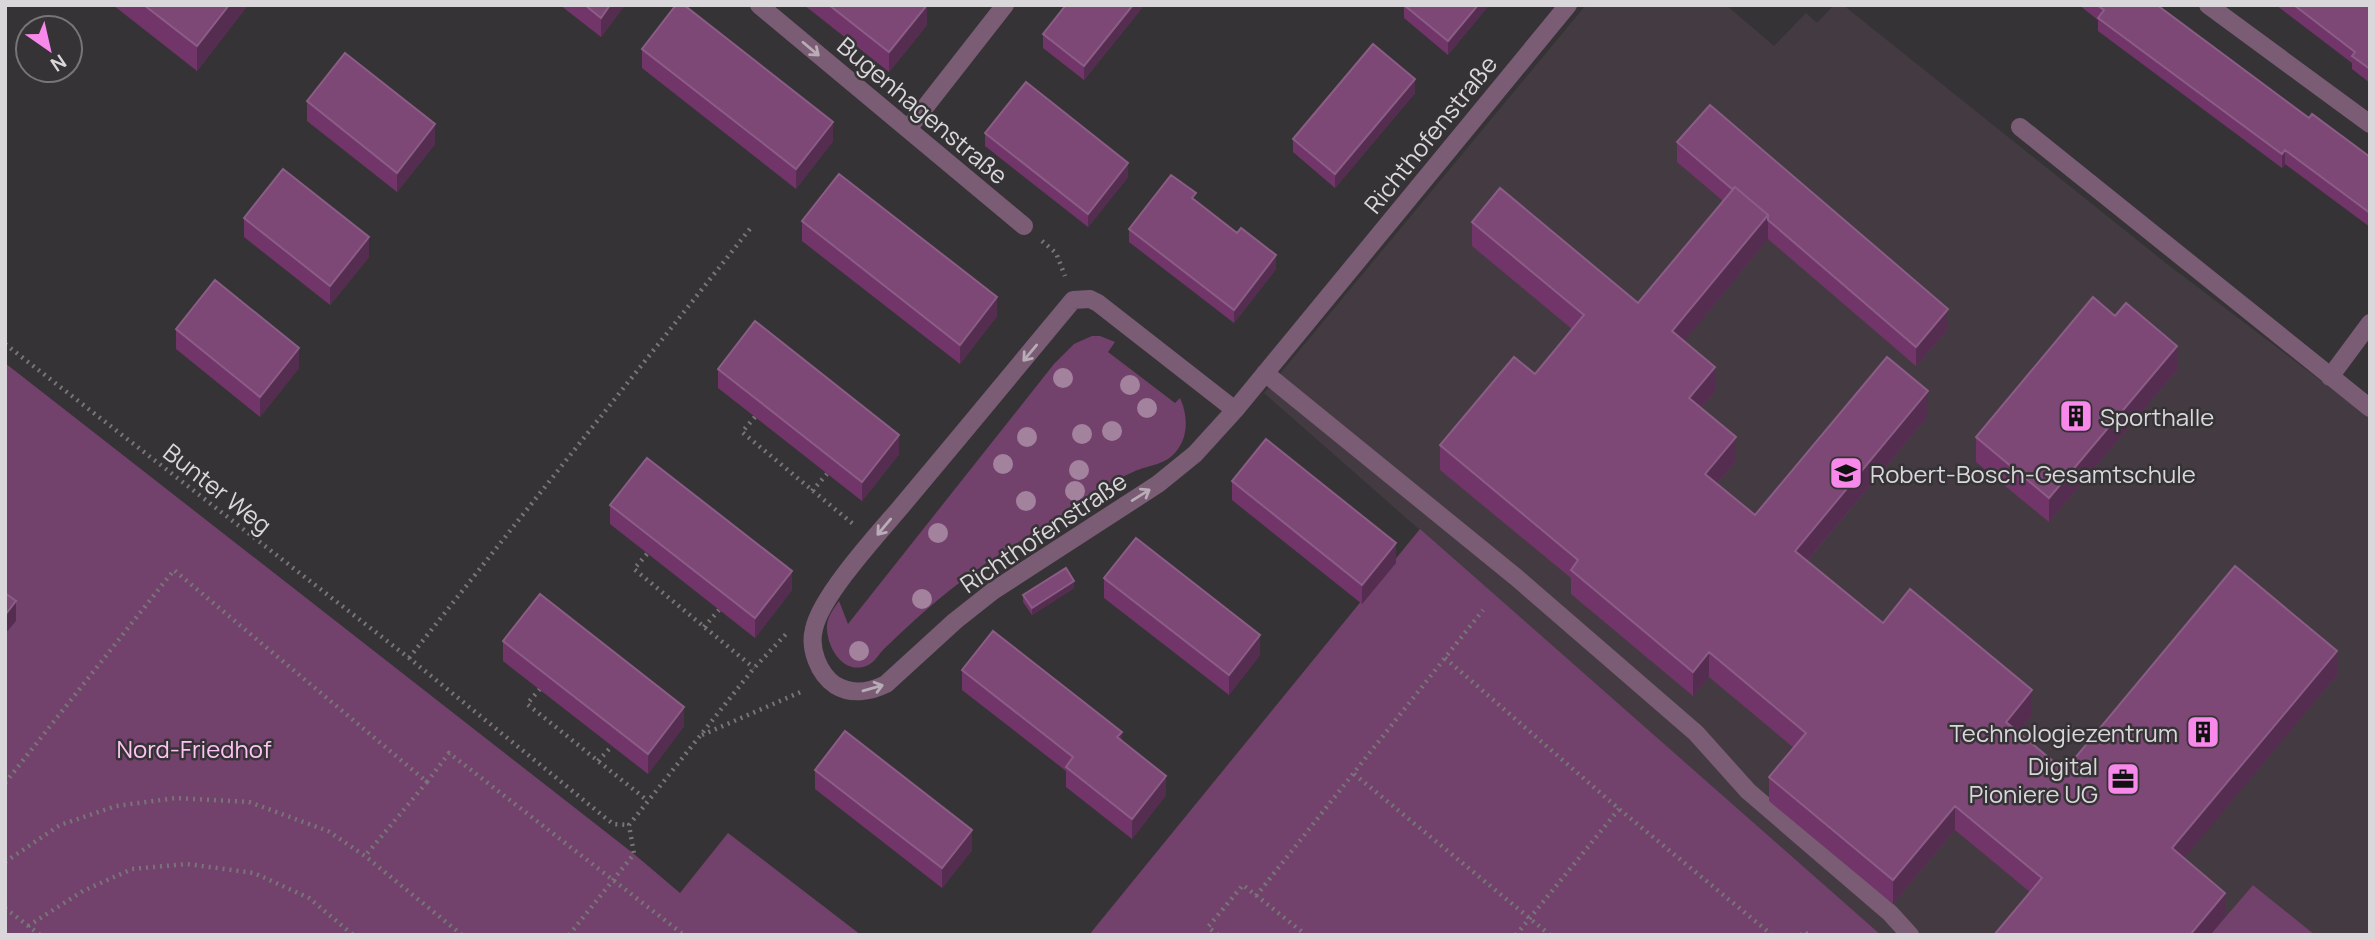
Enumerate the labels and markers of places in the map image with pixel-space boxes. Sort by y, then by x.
building icon: Sporthalle [2057,397,2095,435]
place label: Sporthalle [2100,400,2214,433]
school or university icon: Robert-Bosch-Gesamtschule [1827,454,1865,492]
place label: Robert-Bosch-Gesamtschule [1870,457,2196,490]
building icon: Technologiezentrum [2184,713,2222,751]
place label: Technologiezentrum [1949,716,2178,749]
place label: Digital Pioniere UG [1969,749,2098,810]
office icon: Digital Pioniere UG [2104,760,2142,798]

